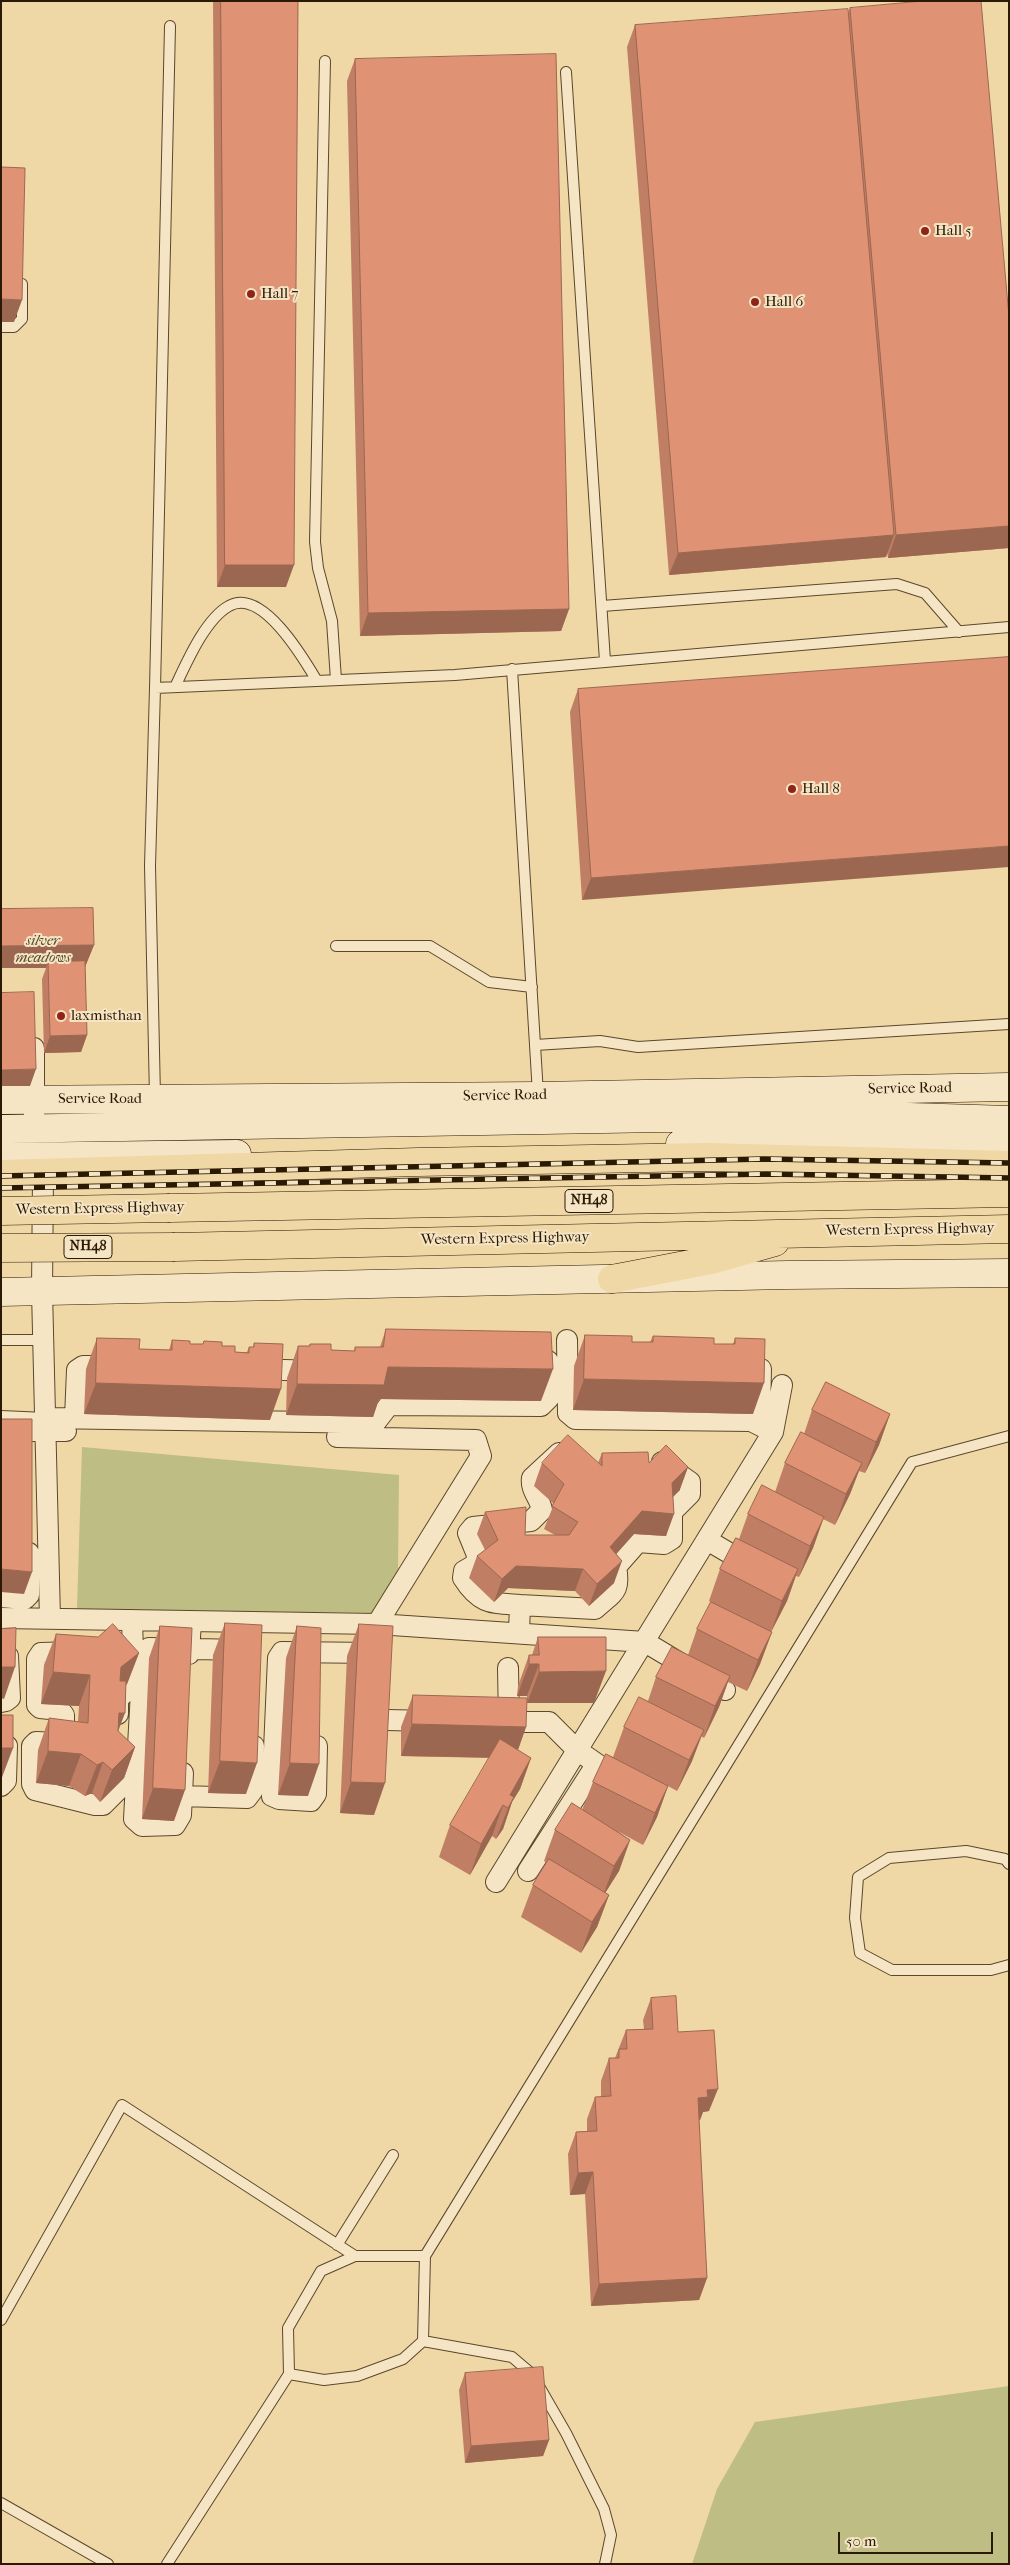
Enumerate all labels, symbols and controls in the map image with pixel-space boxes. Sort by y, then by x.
place label: Hall 5 [935,222,972,240]
marker: Hall 5 [919,225,931,237]
place label: Hall 7 [261,285,299,303]
marker: Hall 7 [245,288,257,300]
place label: Hall 6 [765,293,803,311]
marker: Hall 6 [749,296,761,308]
place label: Hall 8 [802,780,840,798]
marker: Hall 8 [786,783,798,795]
park label: silver meadows [15,932,71,967]
place label: laxmisthan [71,1007,142,1025]
marker: laxmisthan [55,1010,67,1022]
street label: Service Road [868,1079,952,1099]
street label: Service Road [463,1086,547,1106]
street label: Service Road [58,1090,142,1108]
road number: NH48 [565,1190,613,1212]
street label: Western Express Highway [15,1199,185,1219]
street label: Western Express Highway [825,1220,995,1240]
street label: Western Express Highway [420,1229,590,1249]
road number: NH48 [64,1236,112,1258]
scale bar [840,2522,995,2554]
text: 50 m [846,2532,876,2550]

